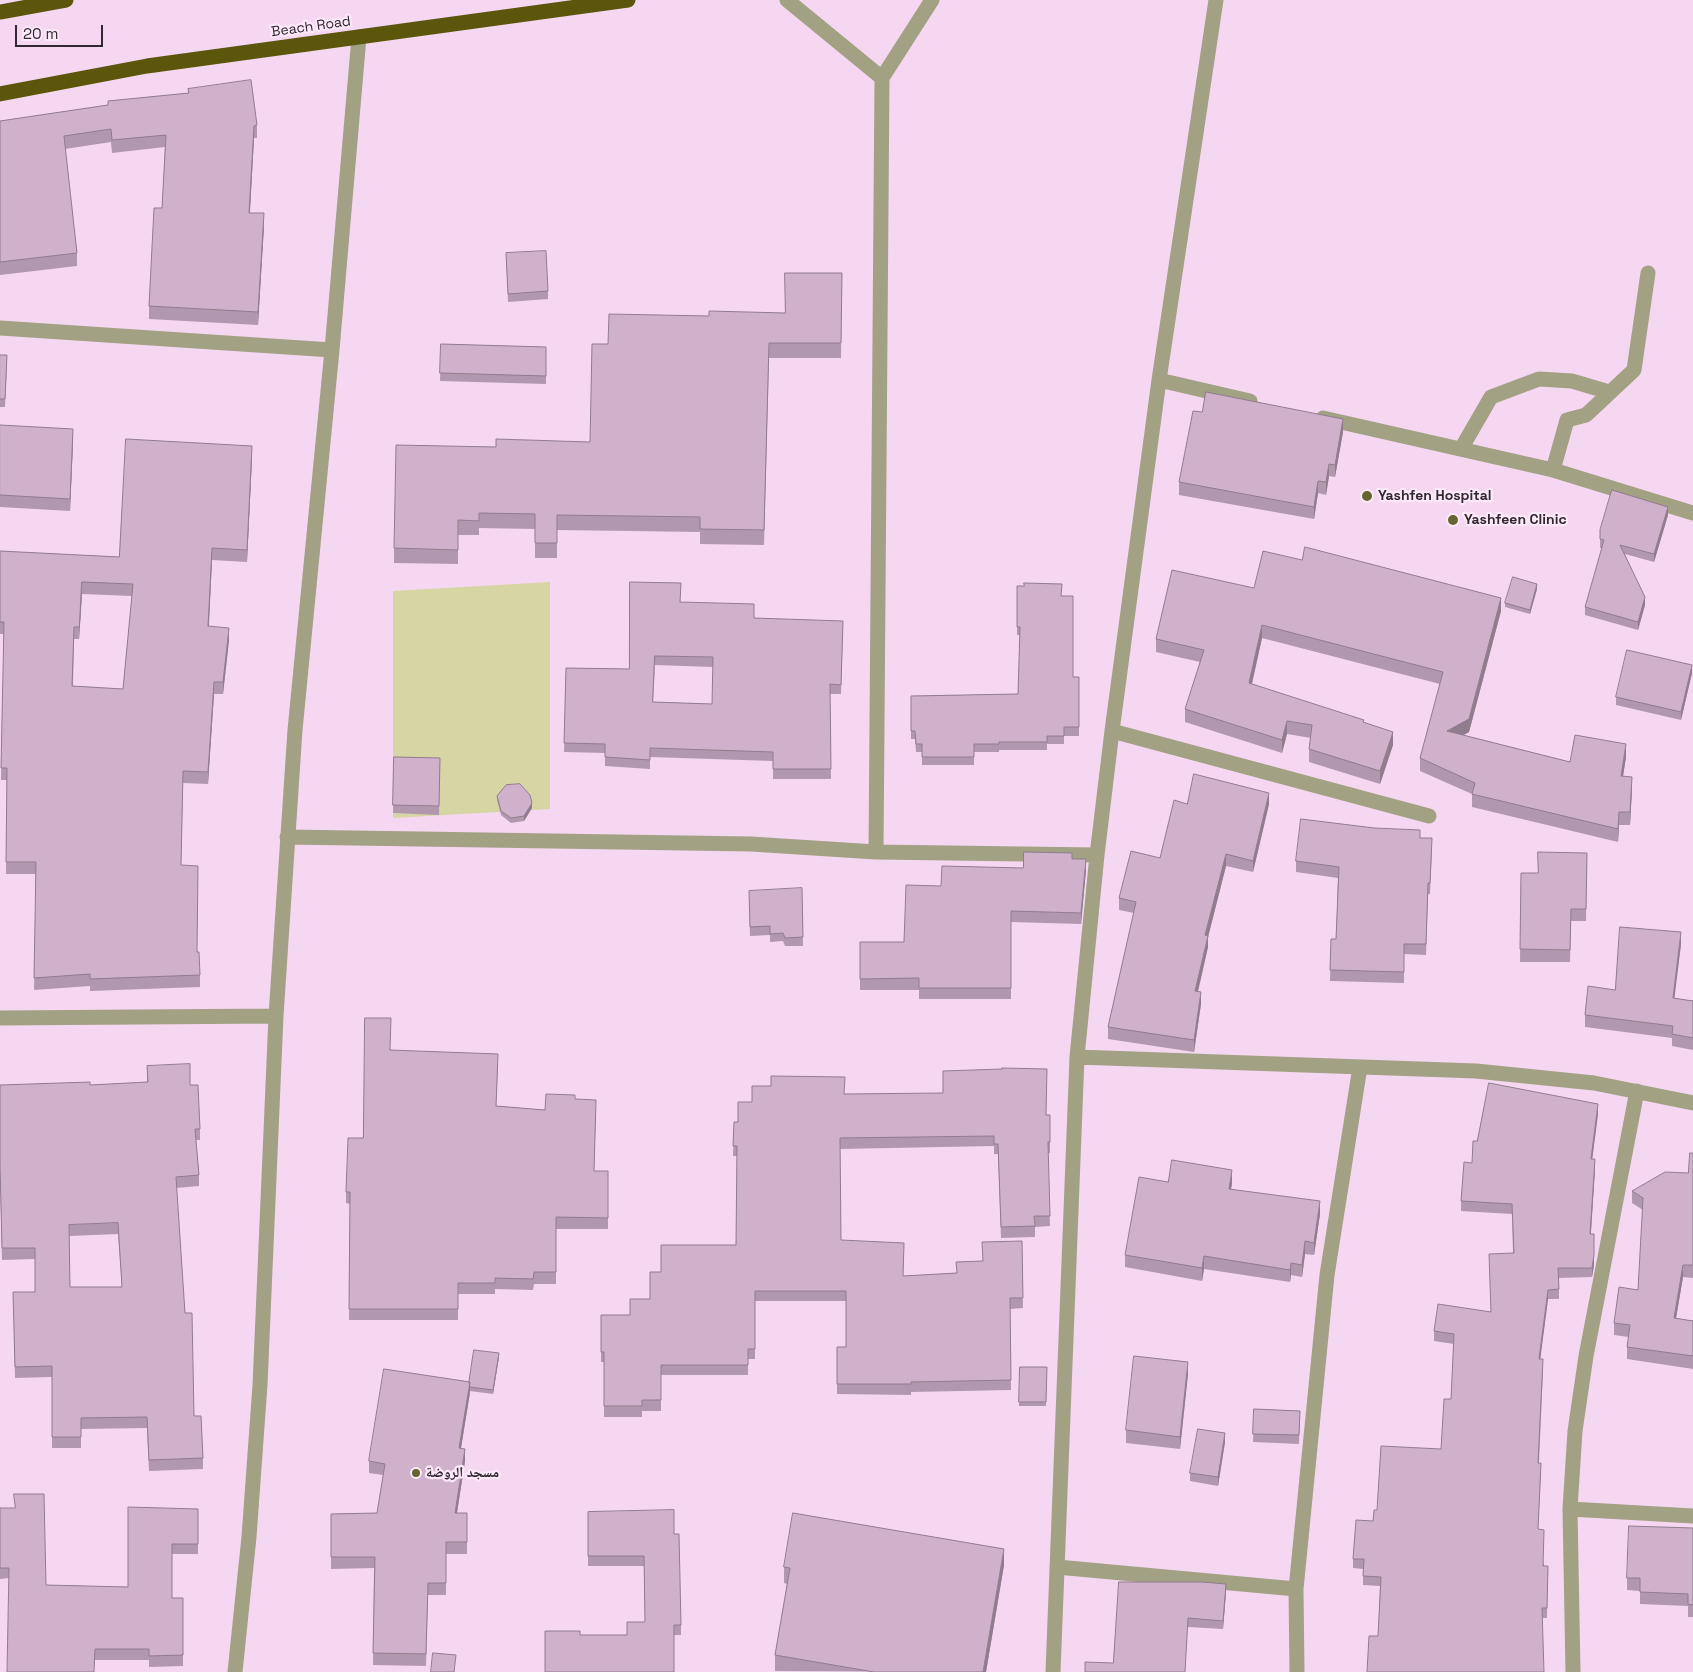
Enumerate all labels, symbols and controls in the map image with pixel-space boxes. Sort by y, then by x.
street label: Beach Road [270,13,352,41]
scale bar [18,15,105,47]
text: 20 m [23,24,58,43]
place label: Yashfen Hospital [1378,488,1491,504]
marker: Yashfen Hospital [1360,489,1374,503]
place label: Yashfeen Clinic [1464,512,1567,528]
marker: Yashfeen Clinic [1446,513,1460,527]
place label: مسجد الروضة [426,1465,499,1481]
marker: مسجد الروضة [410,1467,422,1479]

